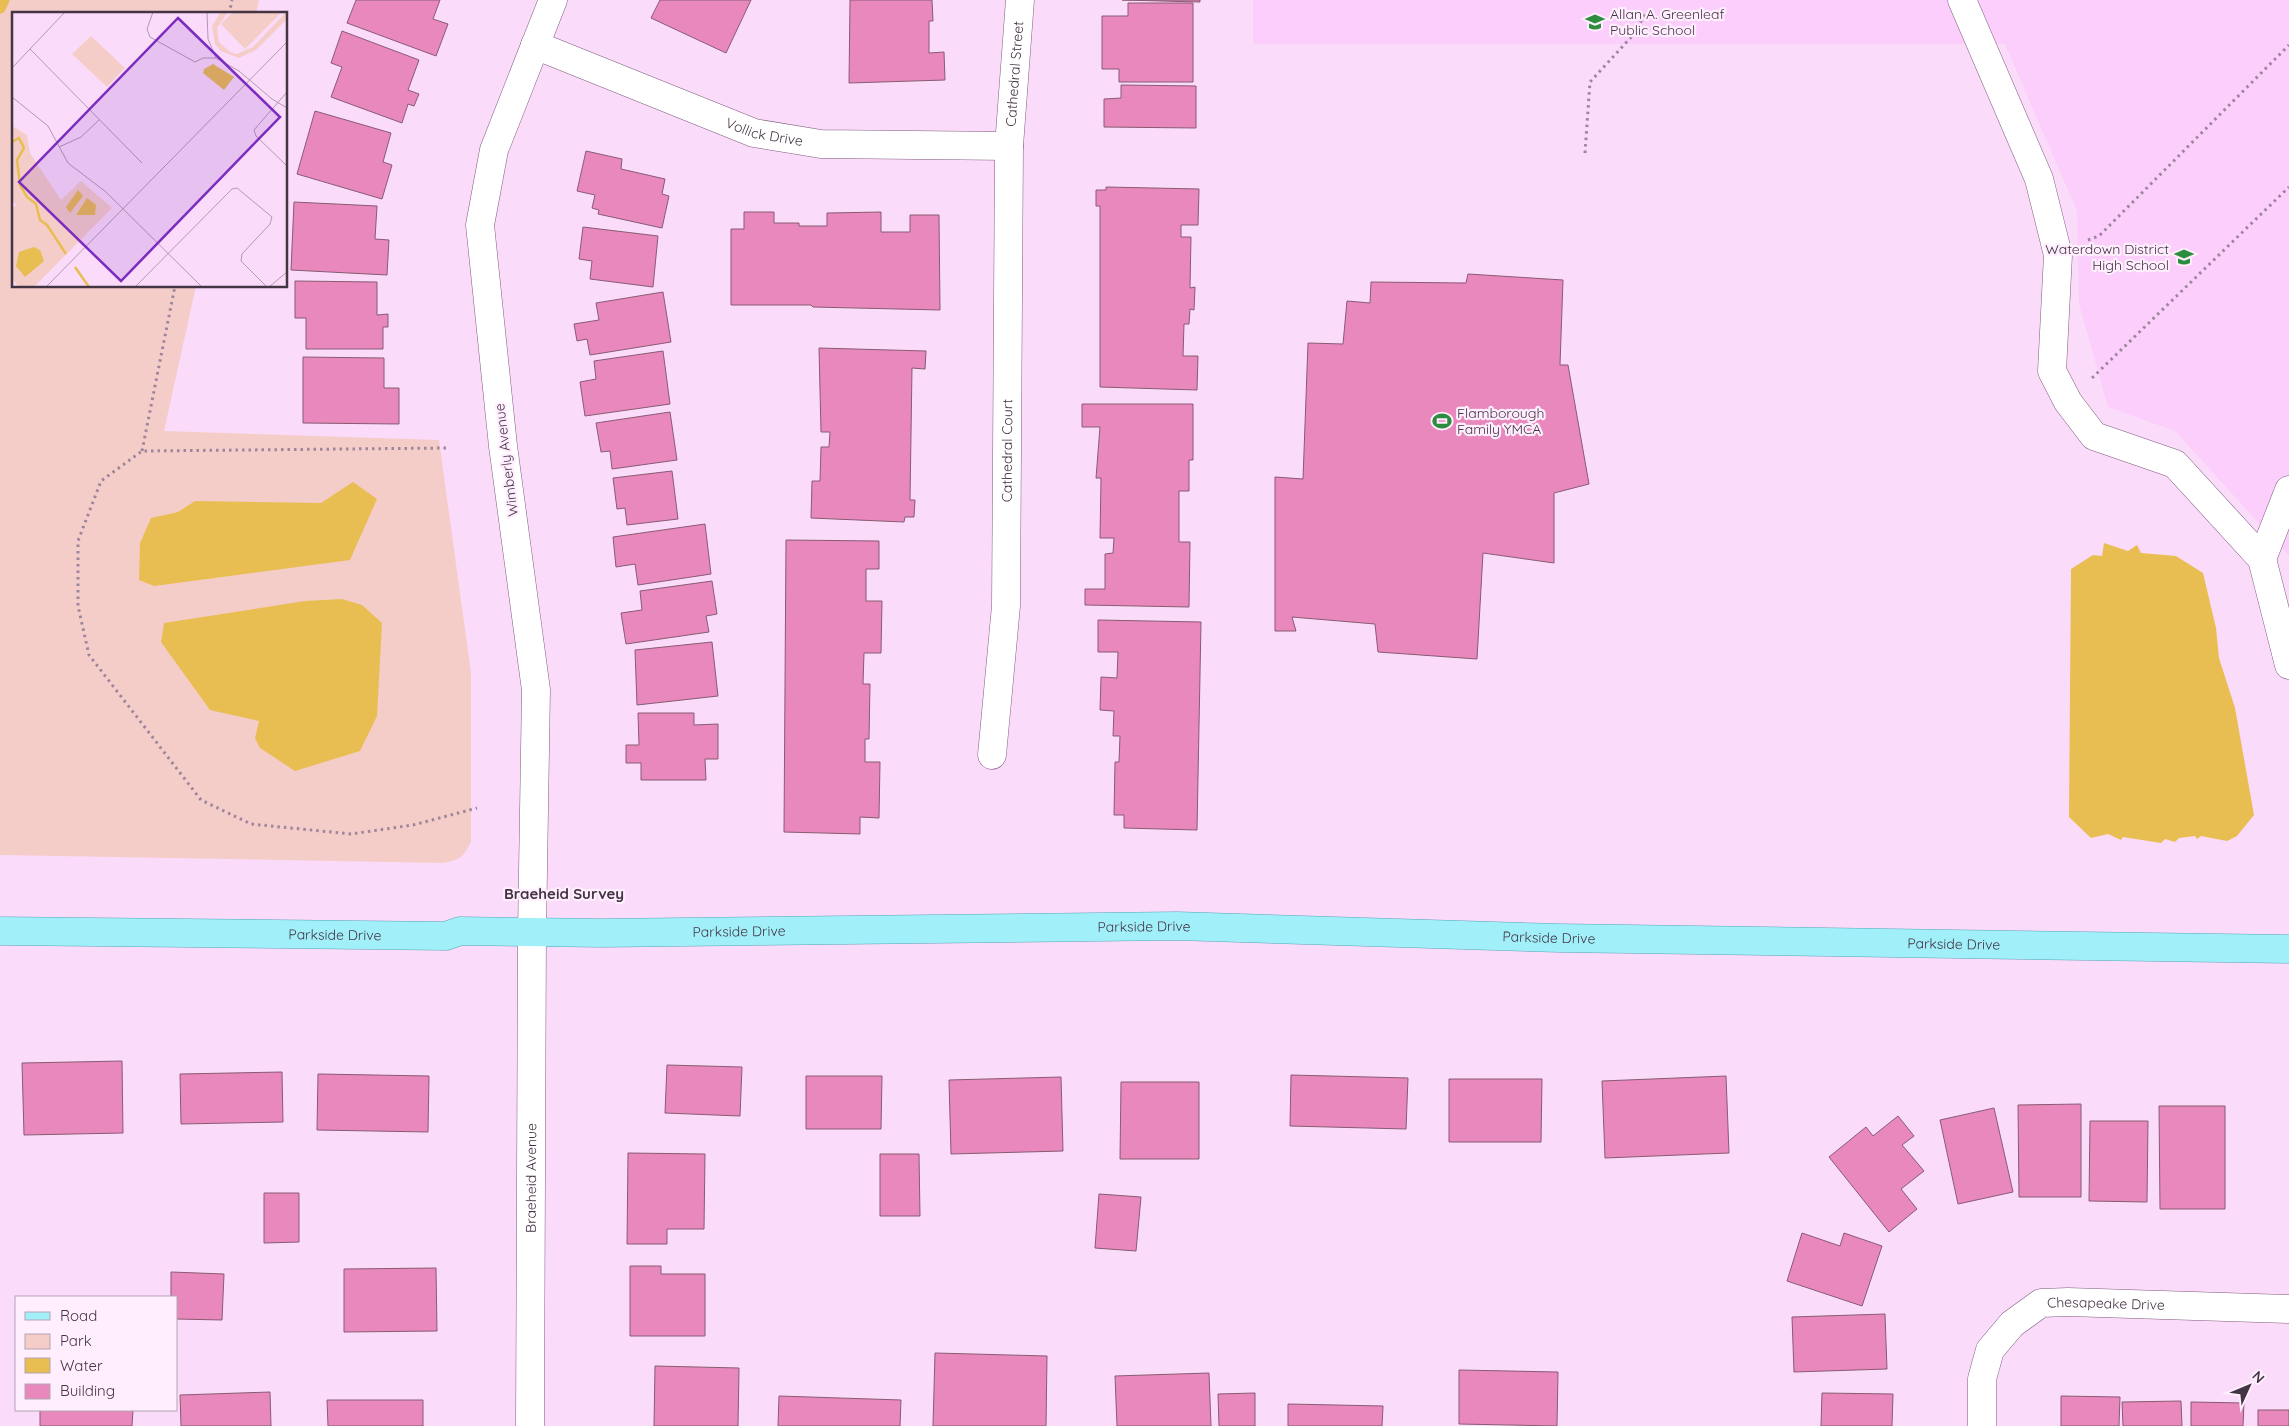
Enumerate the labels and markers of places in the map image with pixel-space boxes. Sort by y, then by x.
place label: Allan A. Greenleaf Public School [1610,5,1725,39]
school or university icon: Allan A. Greenleaf Public School [1584,11,1606,33]
place label: Waterdown District High School [2045,240,2169,274]
school or university icon: Waterdown District High School [2173,246,2195,268]
place label: Flamborough Family YMCA [1457,404,1544,438]
sports icon: Flamborough Family YMCA [1431,410,1453,432]

